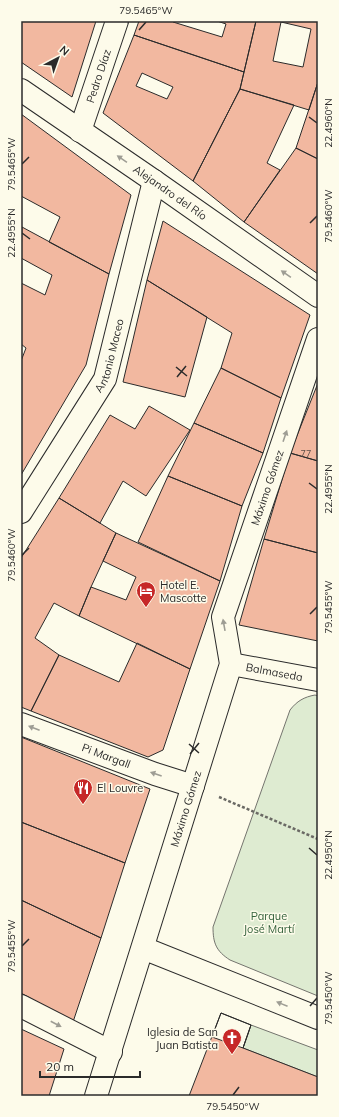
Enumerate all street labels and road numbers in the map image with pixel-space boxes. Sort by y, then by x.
street label: Pedro Díaz [83,47,114,105]
street label: Alejandro del Río [131,162,210,223]
street label: Antonio Maceo [91,317,127,395]
street label: Máximo Gómez [248,448,287,527]
street label: Balmaseda [245,660,304,684]
street label: Pi Margall [80,740,133,771]
street label: Máximo Gómez [167,769,204,849]

